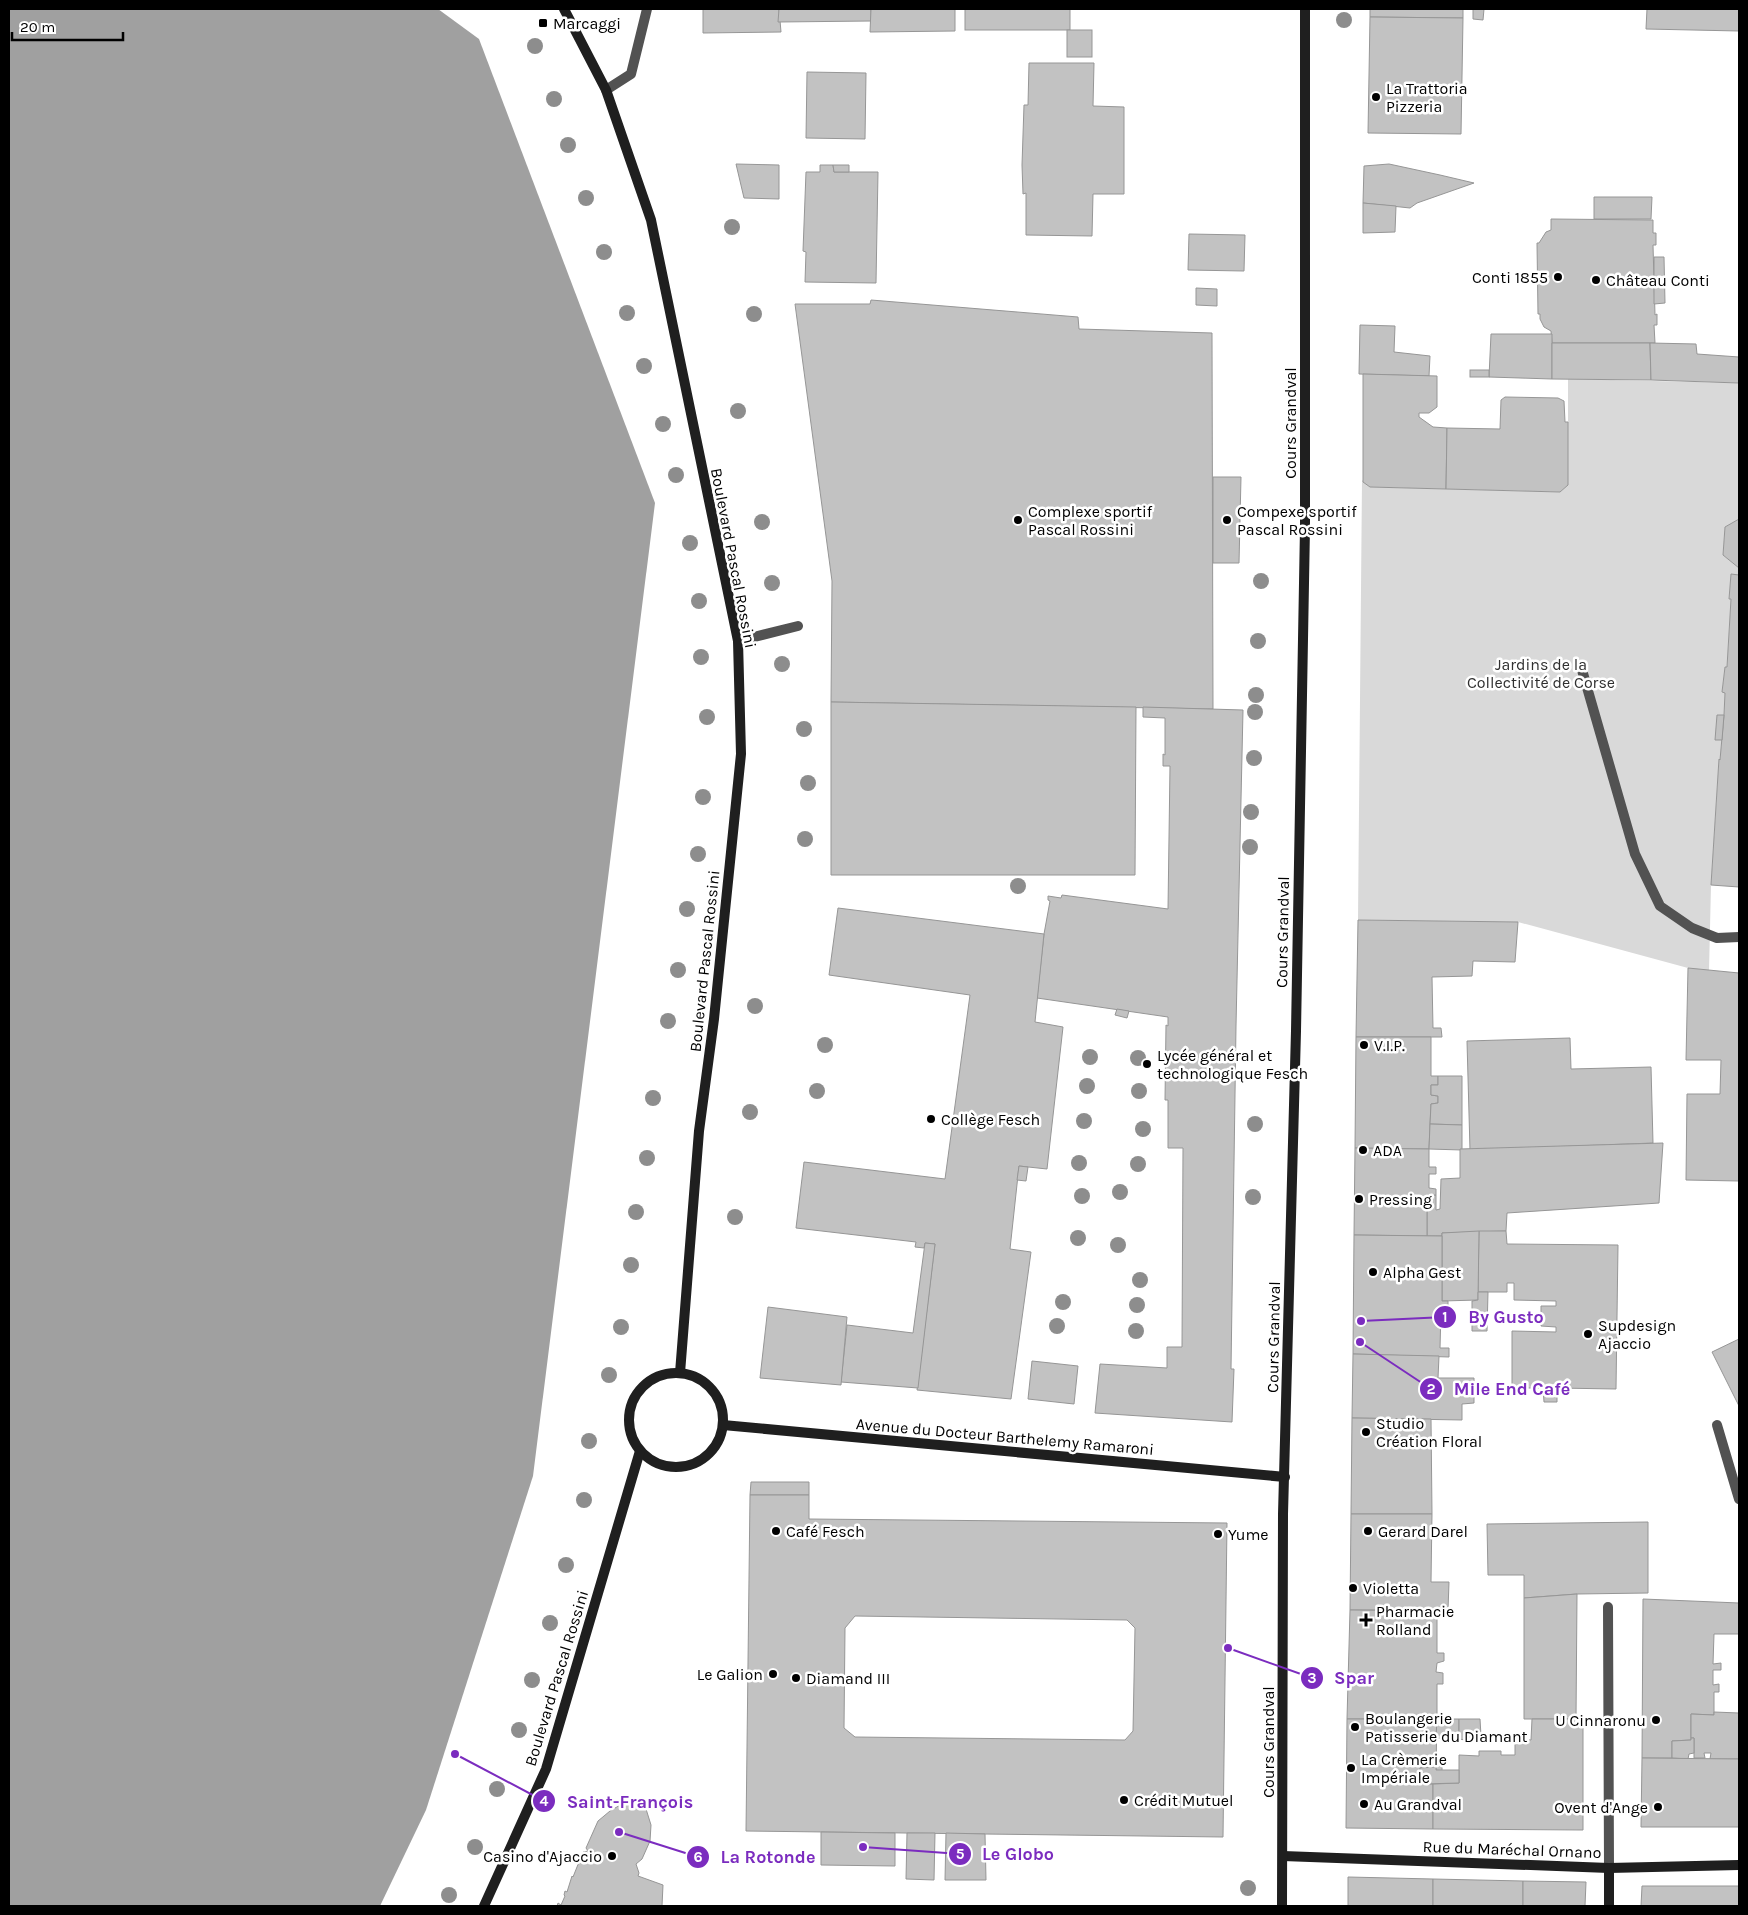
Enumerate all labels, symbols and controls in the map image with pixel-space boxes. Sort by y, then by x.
scale bar [12,10,124,42]
place label: Marcaggi [553,14,621,33]
marker: Marcaggi [537,17,549,29]
text: 20 m [20,18,55,36]
place label: La Trattoria Pizzeria [1386,79,1468,116]
marker: La Trattoria Pizzeria [1370,91,1382,103]
place label: Conti 1855 [1472,268,1548,287]
marker: Conti 1855 [1552,271,1564,283]
place label: Château Conti [1606,271,1710,290]
marker: Château Conti [1590,274,1602,286]
street label: Cours Grandval [1281,367,1300,479]
street label: Boulevard Pascal Rossini [707,466,760,650]
place label: Complexe sportif Pascal Rossini [1028,502,1153,539]
place label: Compexe sportif Pascal Rossini [1237,502,1357,539]
marker: Complexe sportif Pascal Rossini [1012,514,1024,526]
marker: Compexe sportif Pascal Rossini [1221,514,1233,526]
park label: Jardins de la Collectivité de Corse [1467,655,1615,692]
street label: Boulevard Pascal Rossini [685,869,724,1053]
street label: Cours Grandval [1272,876,1293,988]
place label: V.I.P. [1374,1036,1405,1055]
marker: V.I.P. [1358,1039,1370,1051]
place label: Lycée général et technologique Fesch [1157,1046,1308,1083]
marker: Lycée général et technologique Fesch [1141,1058,1153,1070]
place label: Collège Fesch [941,1110,1040,1129]
marker: Collège Fesch [925,1113,937,1125]
place label: ADA [1373,1141,1402,1160]
marker: ADA [1357,1144,1369,1156]
place label: Pressing [1369,1190,1432,1209]
marker: Pressing [1353,1193,1365,1205]
place label: Alpha Gest [1383,1263,1461,1282]
marker: Alpha Gest [1367,1266,1379,1278]
street label: Cours Grandval [1263,1281,1284,1393]
callout: By Gusto [1433,1300,1553,1333]
text: By Gusto [1468,1306,1544,1328]
text: 1 [1442,1308,1448,1326]
place label: Supdesign Ajaccio [1598,1316,1676,1353]
marker: Supdesign Ajaccio [1582,1328,1594,1340]
callout: Mile End Café [1419,1372,1581,1405]
text: Mile End Café [1454,1378,1570,1400]
text: 2 [1426,1380,1436,1398]
street label: Avenue du Docteur Barthelemy Ramaroni [855,1414,1155,1459]
place label: Studio Création Floral [1376,1414,1482,1451]
marker: Studio Création Floral [1360,1426,1372,1438]
place label: Café Fesch [786,1522,865,1541]
place label: Gerard Darel [1378,1522,1468,1541]
marker: Café Fesch [770,1525,782,1537]
place label: Yume [1228,1525,1269,1544]
marker: Gerard Darel [1362,1525,1374,1537]
marker: Yume [1212,1528,1224,1540]
place label: Violetta [1363,1579,1419,1598]
marker: Violetta [1347,1582,1359,1594]
street label: Boulevard Pascal Rossini [521,1588,592,1768]
place label: Pharmacie Rolland [1376,1602,1454,1639]
marker: Pharmacie Rolland [1360,1614,1372,1626]
callout: Spar [1299,1661,1384,1694]
place label: Le Galion [697,1665,763,1684]
text: Spar [1334,1667,1374,1689]
marker: Le Galion [767,1668,779,1680]
place label: Diamand III [806,1669,890,1688]
text: 3 [1307,1669,1317,1687]
marker: Diamand III [790,1672,802,1684]
street label: Cours Grandval [1259,1686,1278,1798]
place label: Boulangerie Patisserie du Diamant [1365,1709,1528,1746]
place label: U Cinnaronu [1555,1711,1646,1730]
marker: U Cinnaronu [1650,1714,1662,1726]
marker: Boulangerie Patisserie du Diamant [1349,1721,1361,1733]
place label: La Crèmerie Impériale [1361,1750,1447,1787]
marker: La Crèmerie Impériale [1345,1762,1357,1774]
callout: Saint-François [531,1785,703,1818]
text: Saint-François [567,1791,693,1813]
place label: Crédit Mutuel [1134,1791,1234,1810]
text: 4 [540,1792,549,1810]
marker: Crédit Mutuel [1118,1794,1130,1806]
place label: Au Grandval [1374,1795,1462,1814]
marker: Au Grandval [1358,1798,1370,1810]
place label: Ovent d'Ange [1554,1798,1648,1817]
marker: Ovent d'Ange [1652,1801,1664,1813]
street label: Rue du Maréchal Ornano [1422,1837,1602,1862]
callout: Le Globo [947,1838,1064,1871]
callout: La Rotonde [686,1840,826,1873]
text: Le Globo [982,1843,1054,1865]
text: 5 [956,1845,965,1863]
text: La Rotonde [721,1846,815,1868]
place label: Casino d'Ajaccio [483,1847,602,1866]
text: 6 [693,1848,703,1866]
marker: Casino d'Ajaccio [606,1850,618,1862]

